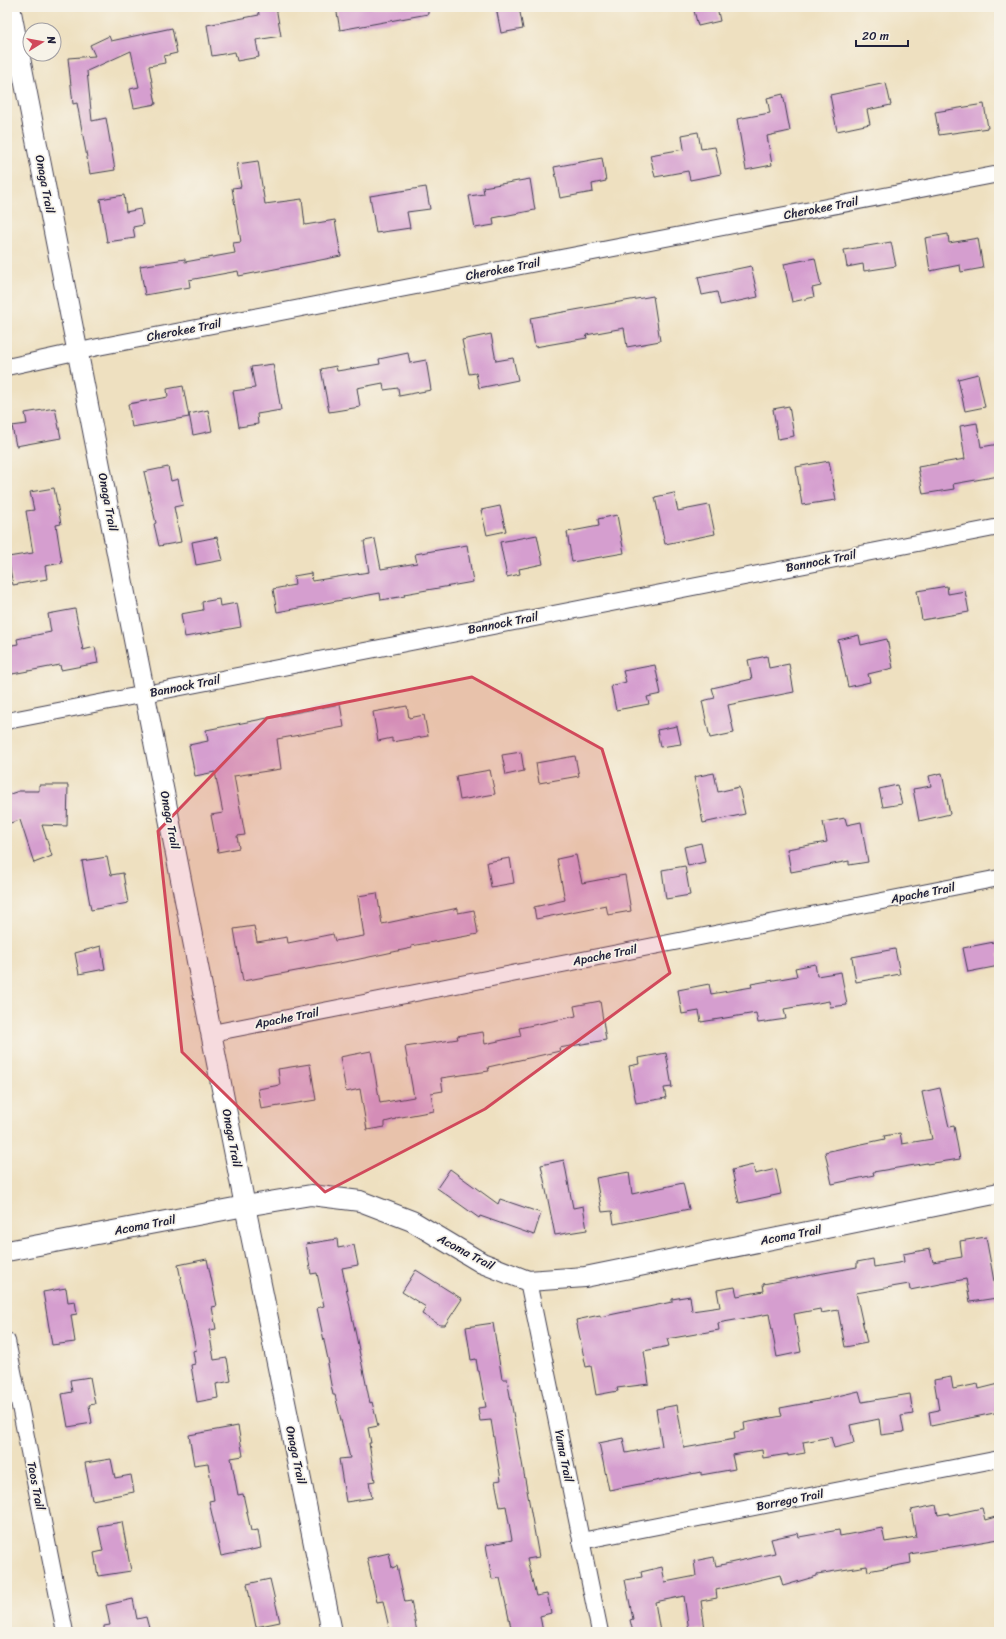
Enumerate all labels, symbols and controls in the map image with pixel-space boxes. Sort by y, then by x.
north arrow [22,22,62,62]
scale bar [856,22,908,48]
text: 20 m [862,25,889,47]
text: N [41,34,61,46]
street label: Onaga Trail [29,153,62,216]
street label: Cherokee Trail [782,190,861,226]
street label: Cherokee Trail [464,251,543,287]
street label: Cherokee Trail [145,312,224,348]
street label: Onaga Trail [92,471,125,534]
street label: Bannock Trail [784,543,859,579]
street label: Bannock Trail [466,605,541,641]
street label: Bannock Trail [148,668,223,704]
street label: Onaga Trail [154,789,187,852]
street label: Apache Trail [888,876,958,910]
street label: Apache Trail [570,938,640,972]
street label: Apache Trail [252,1001,322,1035]
street label: Onaga Trail [216,1107,249,1170]
street label: Acoma Trail [112,1208,178,1242]
street label: Acoma Trail [758,1218,824,1252]
street label: Acoma Trail [433,1227,499,1277]
street label: Onaga Trail [279,1424,313,1487]
street label: Yuma Trail [548,1428,580,1485]
street label: Taos Trail [20,1460,52,1513]
street label: Borrego Trail [754,1483,826,1517]

